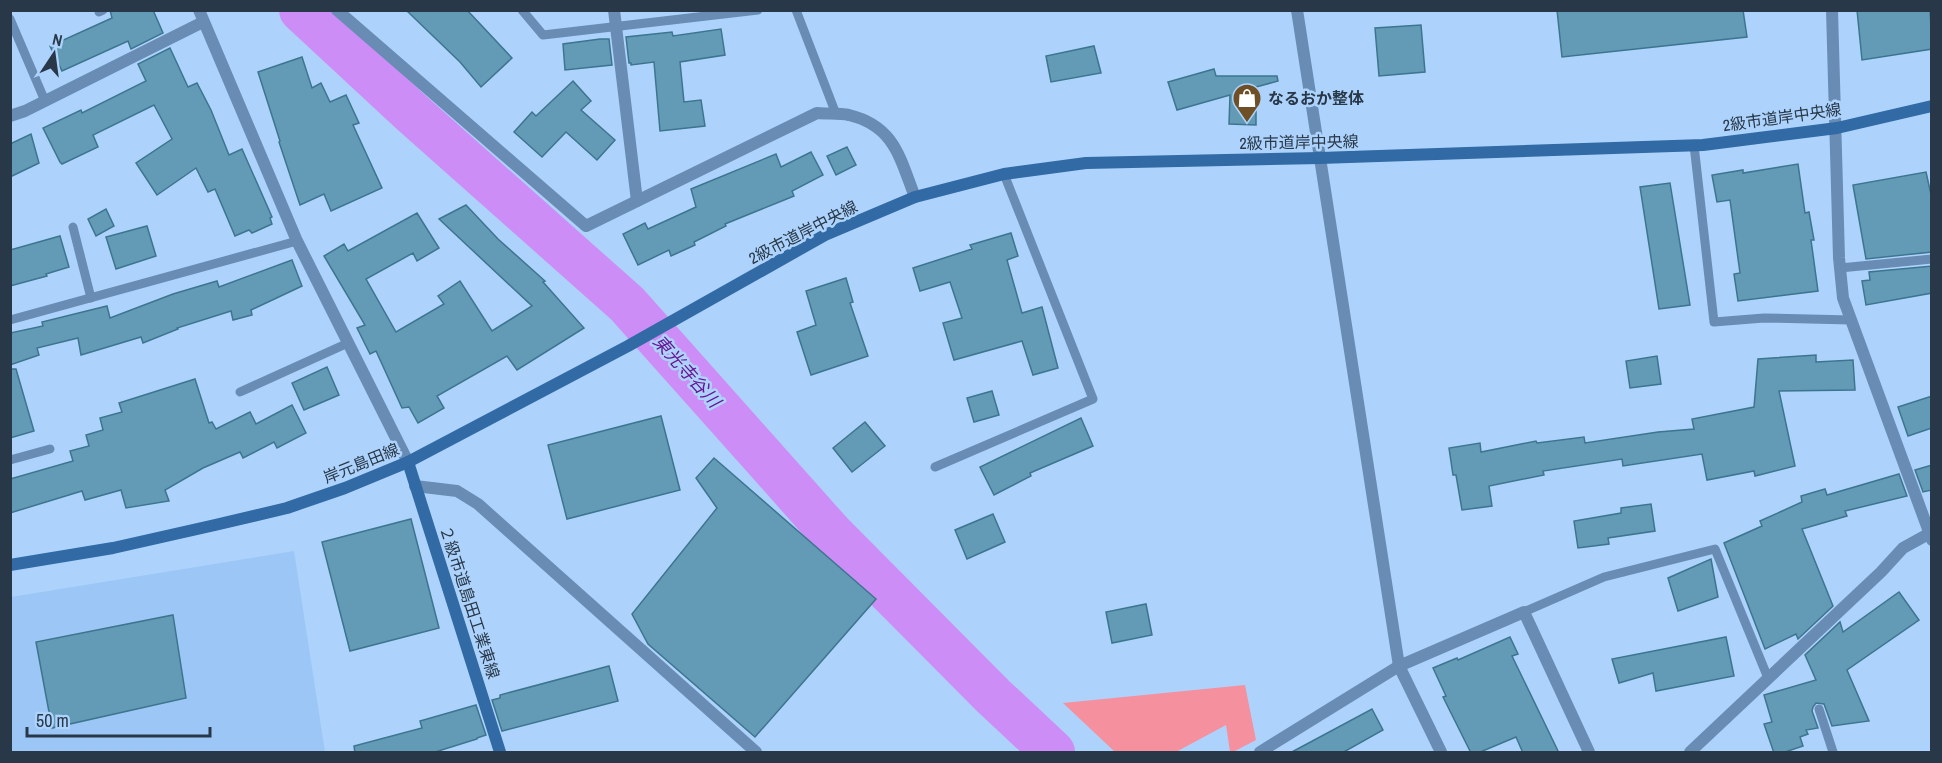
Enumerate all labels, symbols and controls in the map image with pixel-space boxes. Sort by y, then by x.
north arrow [24,24,84,84]
text: N [50,28,64,51]
shop icon: なるおか整体 [1231,82,1263,124]
place label: なるおか整体 [1268,87,1364,109]
street label: 2級市道岸中央線 [1721,98,1843,136]
street label: 2級市道岸中央線 [1239,130,1359,154]
street label: 2級市道岸中央線 [745,195,861,269]
water label: 東光寺谷川 [648,329,728,414]
street label: 岸元島田線 [320,438,402,488]
street label: ２級市道島田工業東線 [435,523,505,681]
scale bar [27,700,210,738]
text: 50 m [36,708,69,733]

